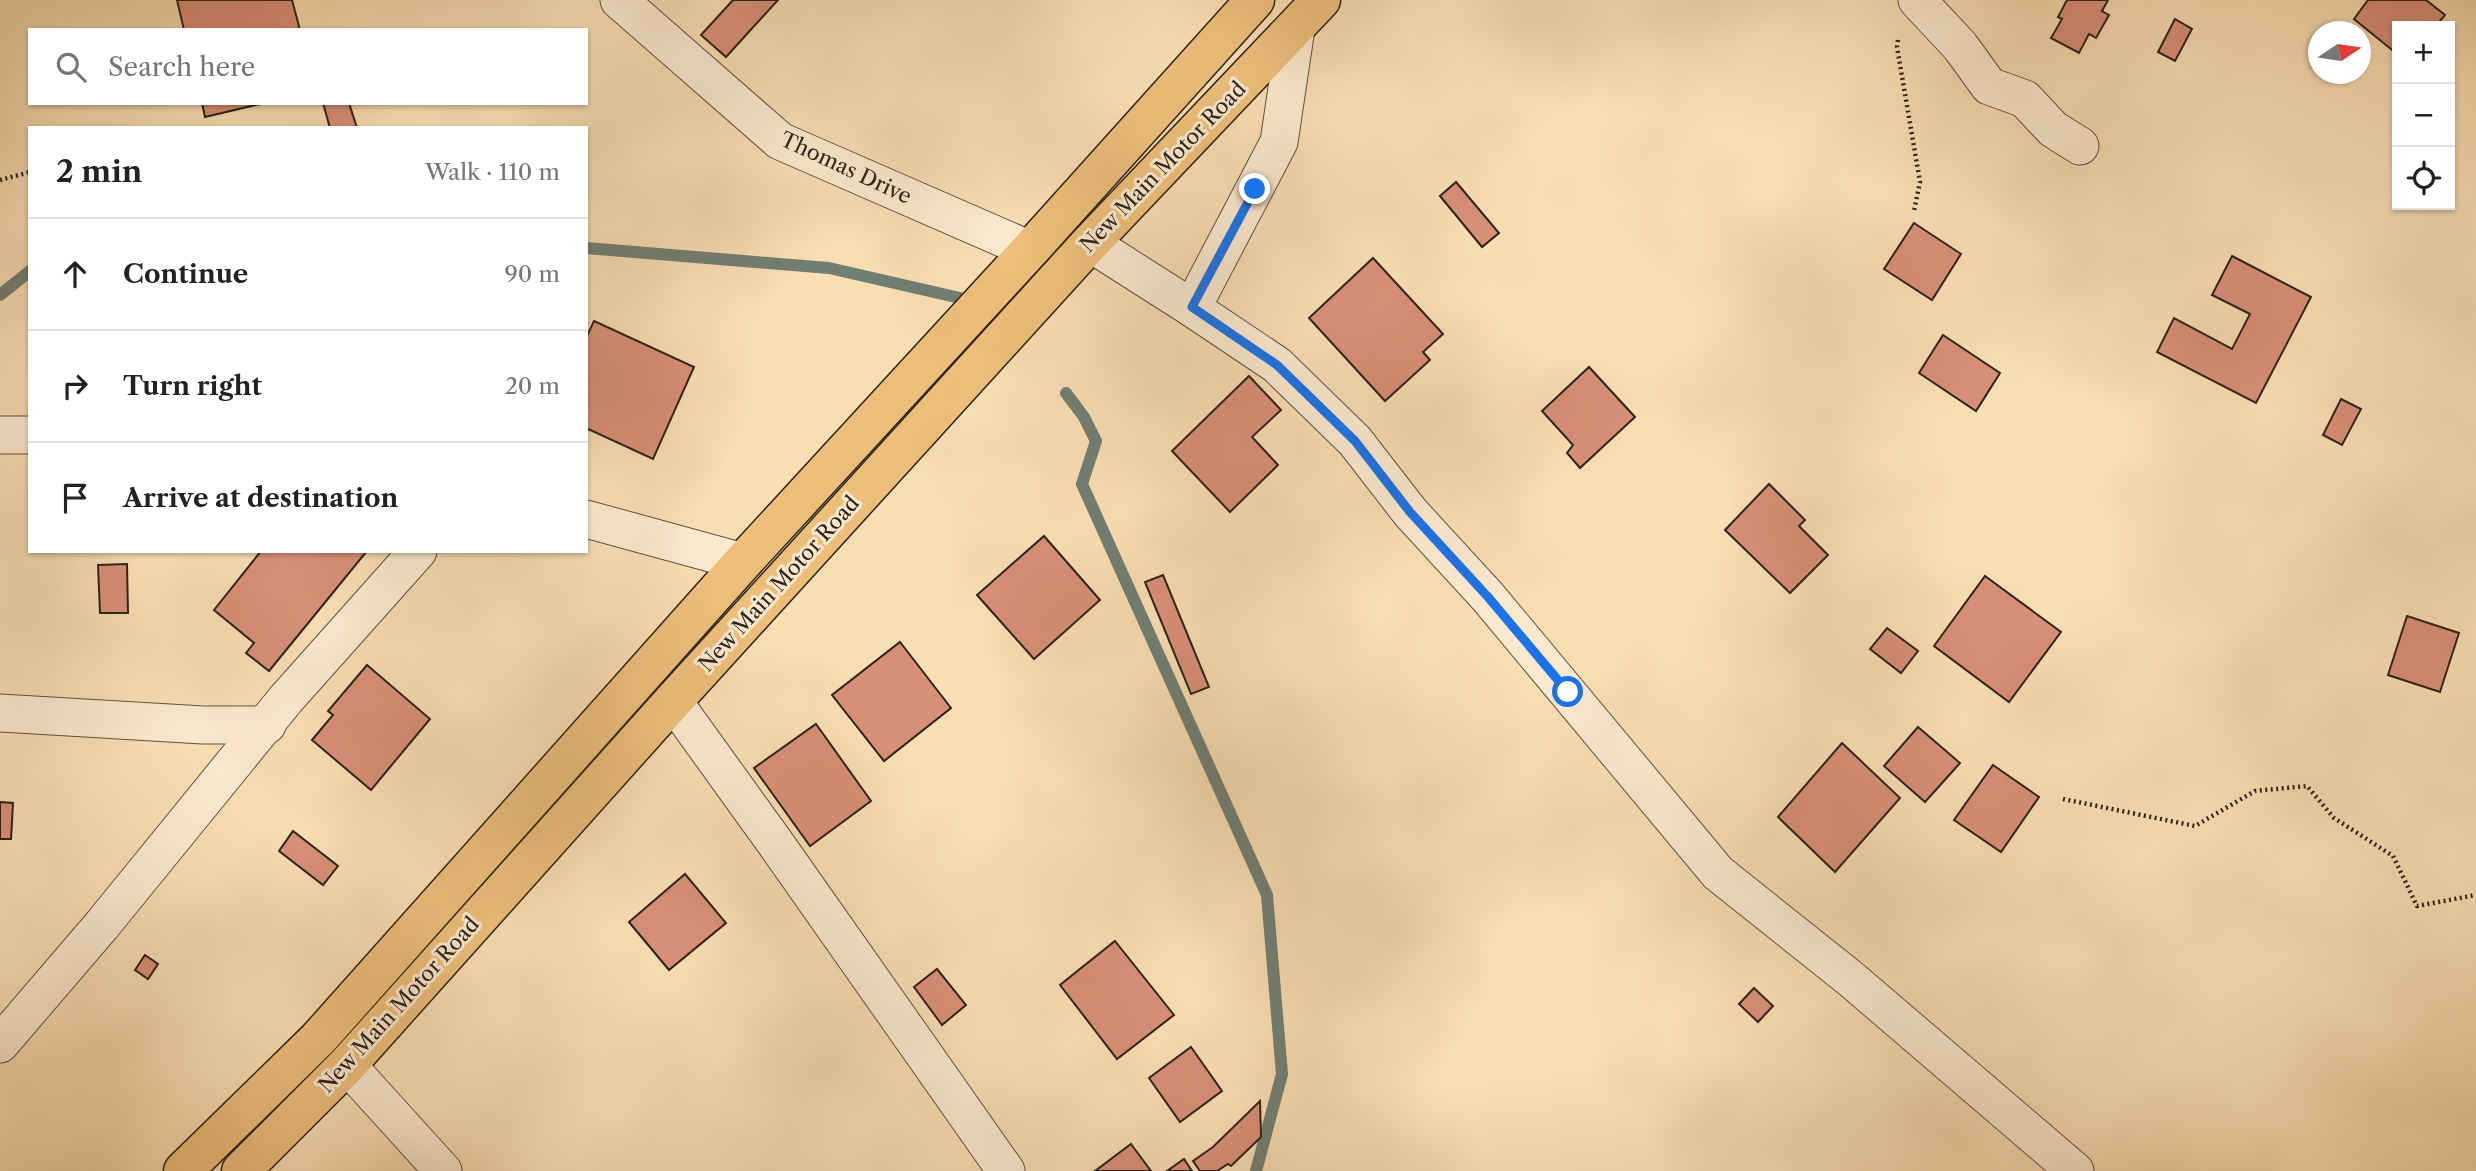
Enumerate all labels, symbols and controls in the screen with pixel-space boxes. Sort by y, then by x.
north arrow [2308,21,2371,84]
map controls [2392,21,2455,210]
button: + [2392,21,2455,84]
search box [28,28,588,105]
icon: search [52,48,90,86]
text: Search here [108,51,255,83]
street label: New Main Motor Road [1075,76,1251,257]
button: − [2392,84,2455,147]
street label: Thomas Drive [777,126,916,209]
button: locate [2392,147,2455,210]
text: 2 min [56,153,142,190]
text: Walk · 110 m [425,158,560,186]
route end [1239,173,1270,204]
icon: ahead [56,255,94,293]
text: Continue [123,258,248,290]
text: 90 m [504,260,560,288]
icon: right [56,367,94,405]
text: Turn right [123,370,262,402]
text: 20 m [505,372,560,400]
icon: arrive [56,479,94,517]
text: Arrive at destination [123,482,398,514]
street label: New Main Motor Road [693,491,864,677]
route start [1552,676,1583,707]
street label: New Main Motor Road [313,912,484,1098]

